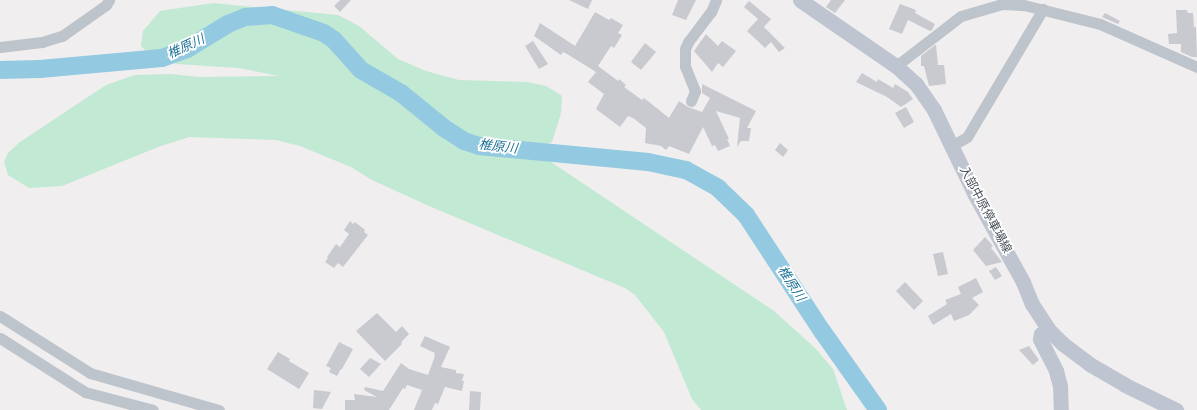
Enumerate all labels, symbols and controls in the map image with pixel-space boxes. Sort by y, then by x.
water label: 椎原川 [165,32,207,62]
water label: 椎原川 [478,137,518,157]
street label: 入部中原停車場線 [956,164,1014,256]
water label: 椎原川 [774,263,808,305]

